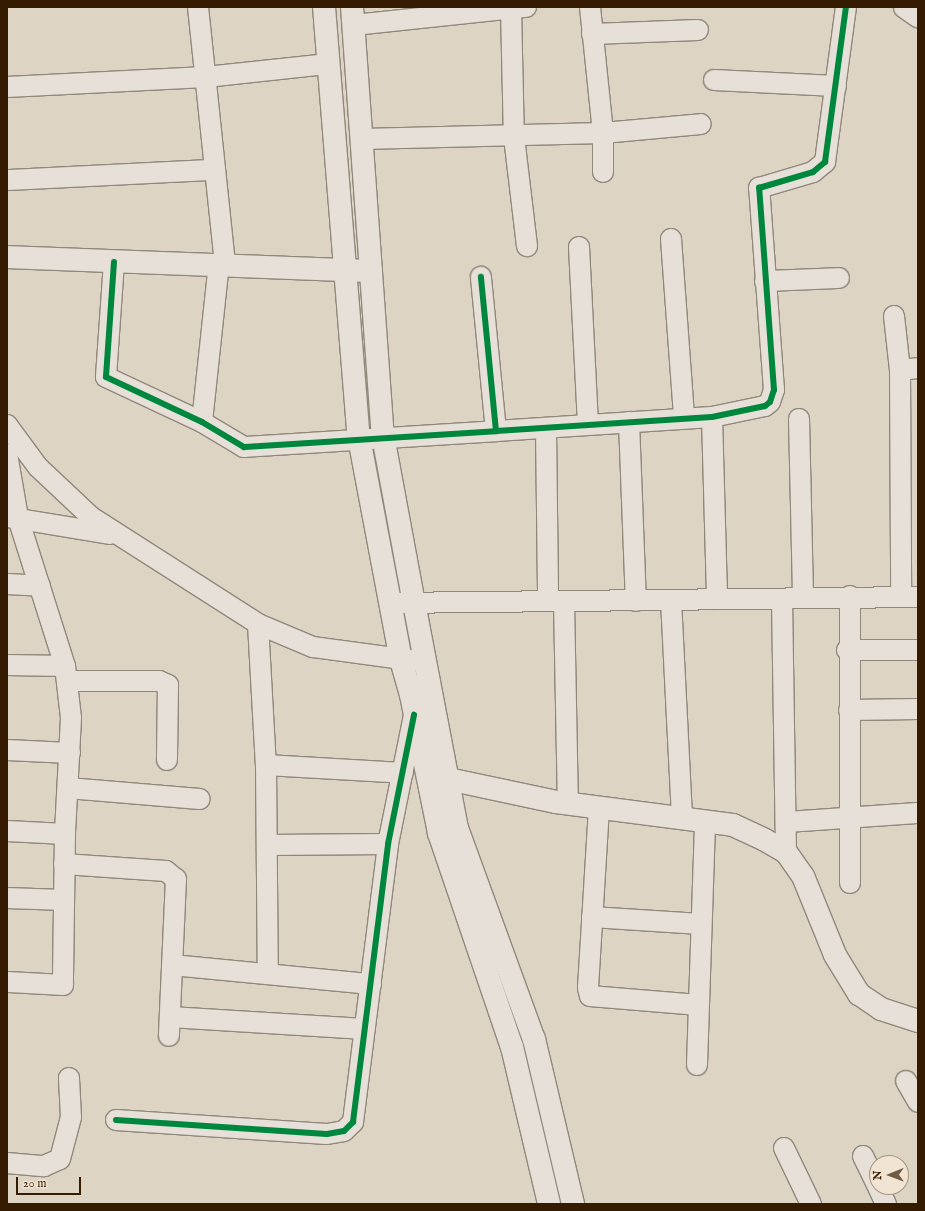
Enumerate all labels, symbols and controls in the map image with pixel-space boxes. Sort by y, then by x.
north arrow [869,1155,909,1195]
scale bar [18,1169,83,1195]
text: N [871,1170,885,1180]
text: 20 m [23,1176,46,1191]

